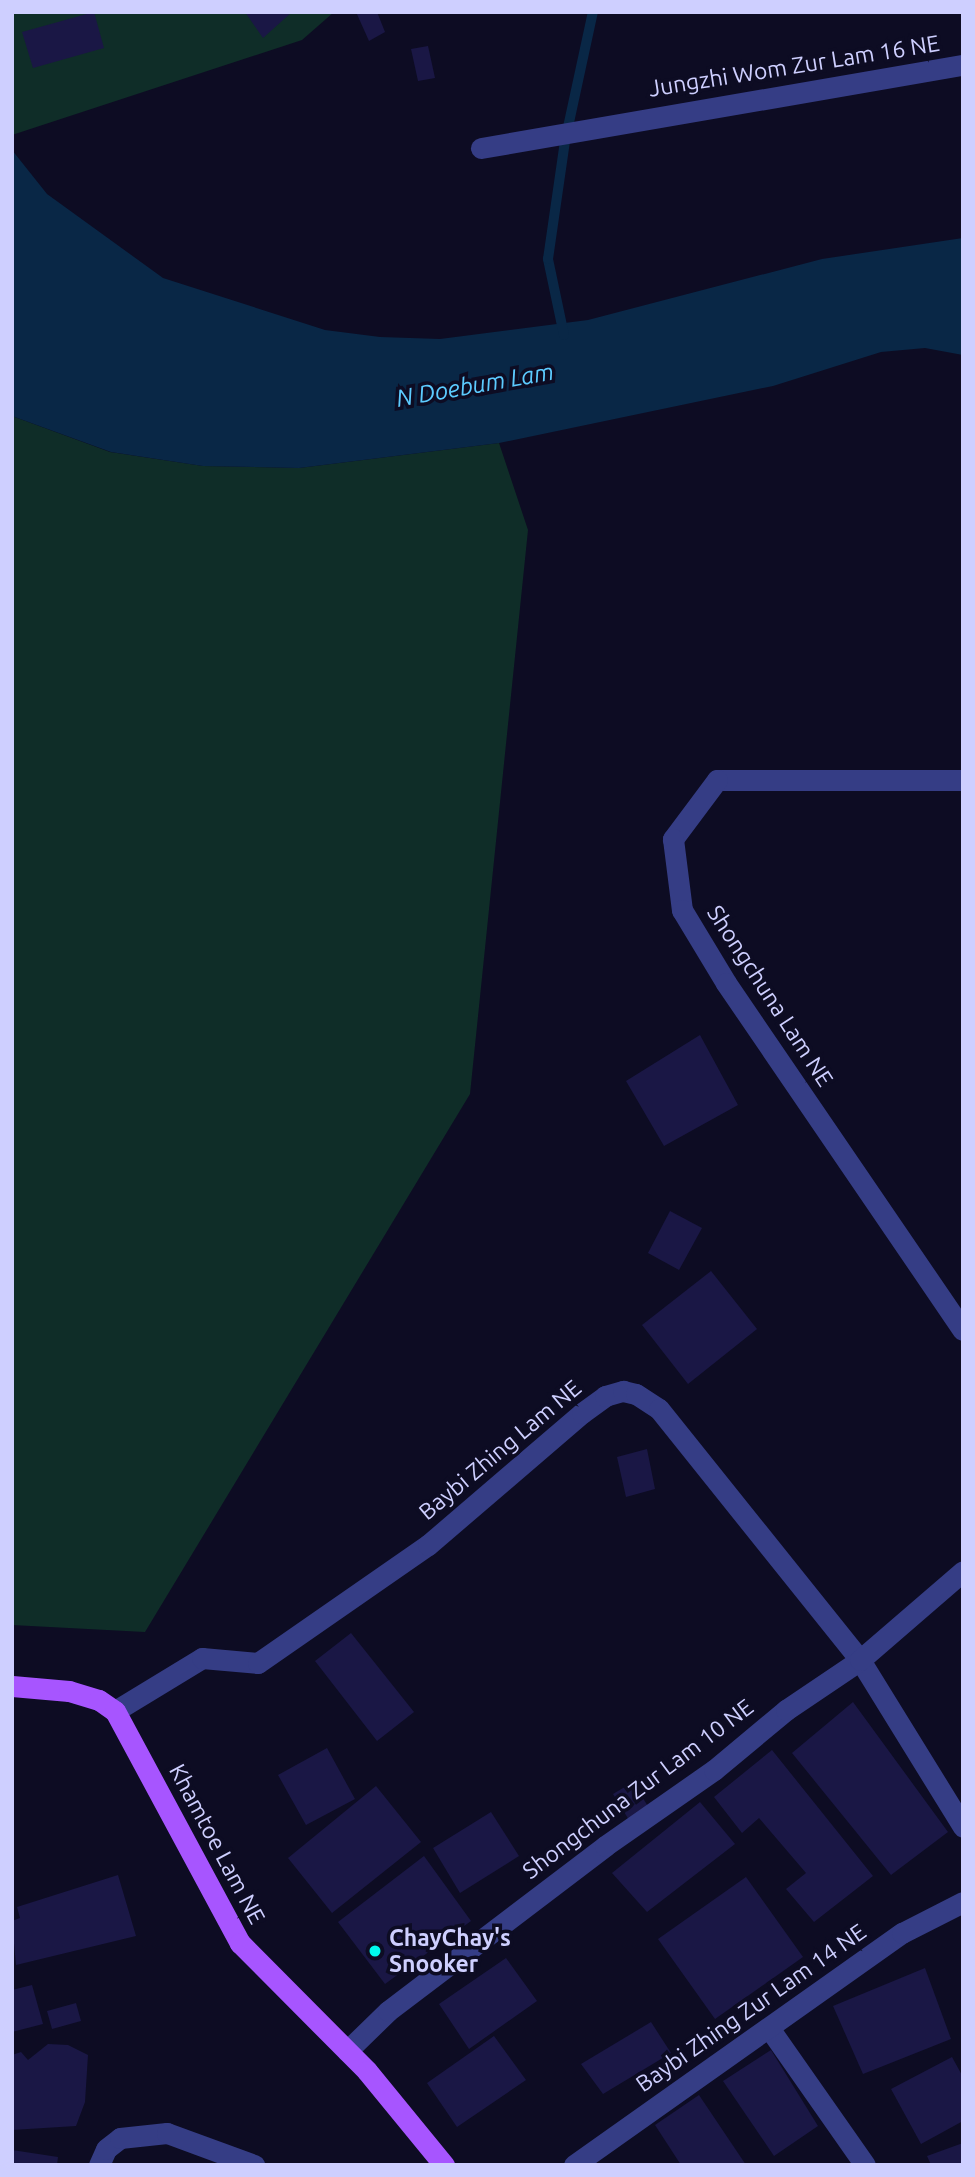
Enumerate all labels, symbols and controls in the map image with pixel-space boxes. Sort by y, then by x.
street label: Jungzhi Wom Zur Lam 16 NE [647,29,941,103]
water label: N Doebum Lam [394,357,556,413]
street label: Shongchuna Lam NE [701,900,839,1092]
street label: Baybi Zhing Lam NE [413,1374,587,1526]
street label: Shongchuna Zur Lam 10 NE [517,1693,759,1885]
street label: Khamtoe Lam NE [163,1759,271,1929]
street label: Baybi Zhing Zur Lam 14 NE [631,1918,871,2098]
place label: ChayChay's Snooker [389,1924,511,1978]
marker: ChayChay's Snooker [367,1943,383,1959]

